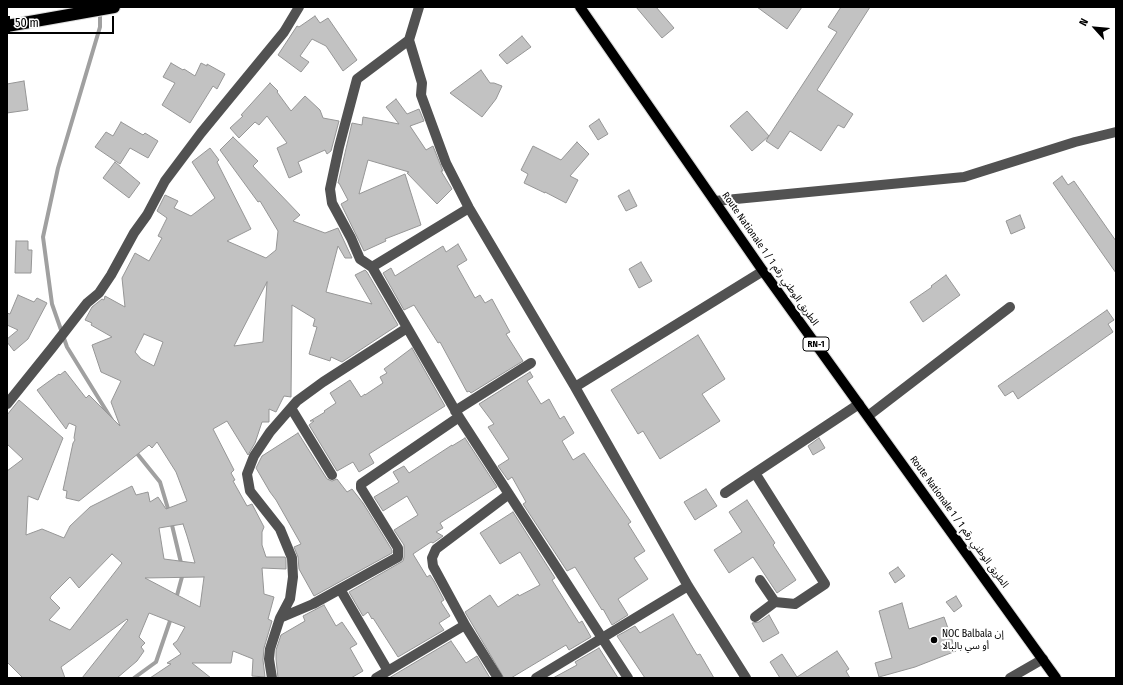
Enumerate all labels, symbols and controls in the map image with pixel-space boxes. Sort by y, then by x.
scale bar [10,8,116,34]
north arrow [1075,8,1115,48]
text: 50 m [15,16,39,30]
text: N [1077,16,1091,28]
street label: Route Nationale 1 / الطريق الوطني رقم 1 [719,190,821,328]
road number: RN-1 [803,337,829,351]
street label: Route Nationale 1 / الطريق الوطني رقم 1 [907,454,1011,590]
place label: NOC Balbala إن أو سي بالبالا [942,628,1004,652]
marker: NOC Balbala إن أو سي بالبالا [929,635,939,645]

